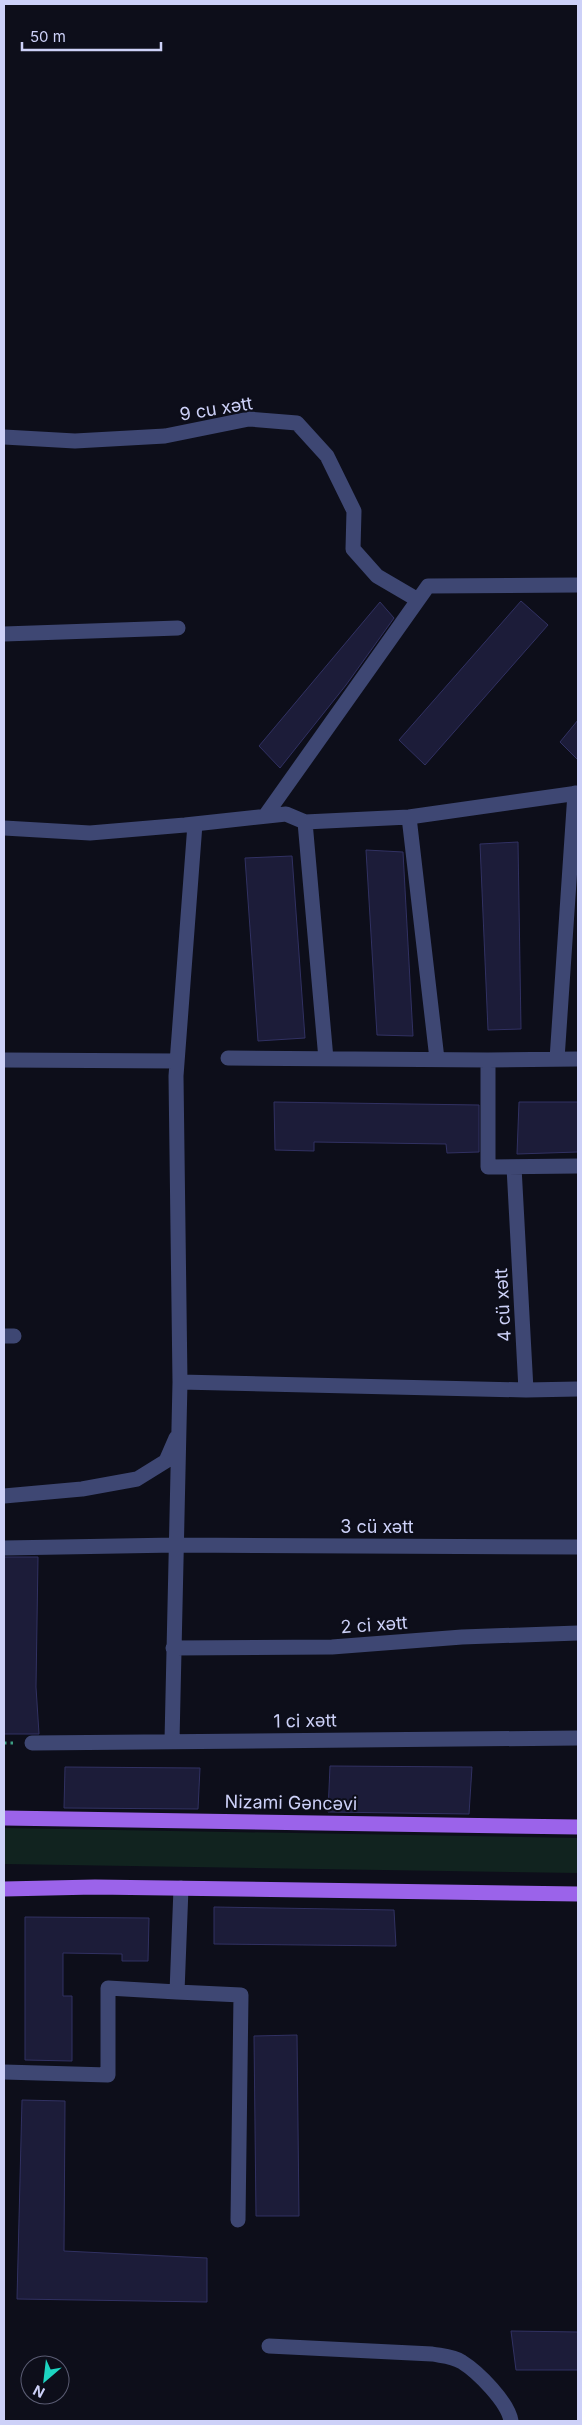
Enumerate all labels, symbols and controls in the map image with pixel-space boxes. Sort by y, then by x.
scale bar [22,20,161,52]
text: 50 m [30,27,66,46]
street label: 9 cu xətt [178,392,254,425]
street label: 4 cü xətt [490,1267,515,1342]
street label: 3 cü xətt [340,1516,414,1537]
street label: 2 ci xətt [340,1612,408,1637]
street label: 1 ci xətt [273,1709,337,1732]
street label: Nizami Gəncəvi [225,1791,357,1814]
north arrow [20,2355,70,2405]
text: N [30,2382,47,2402]

